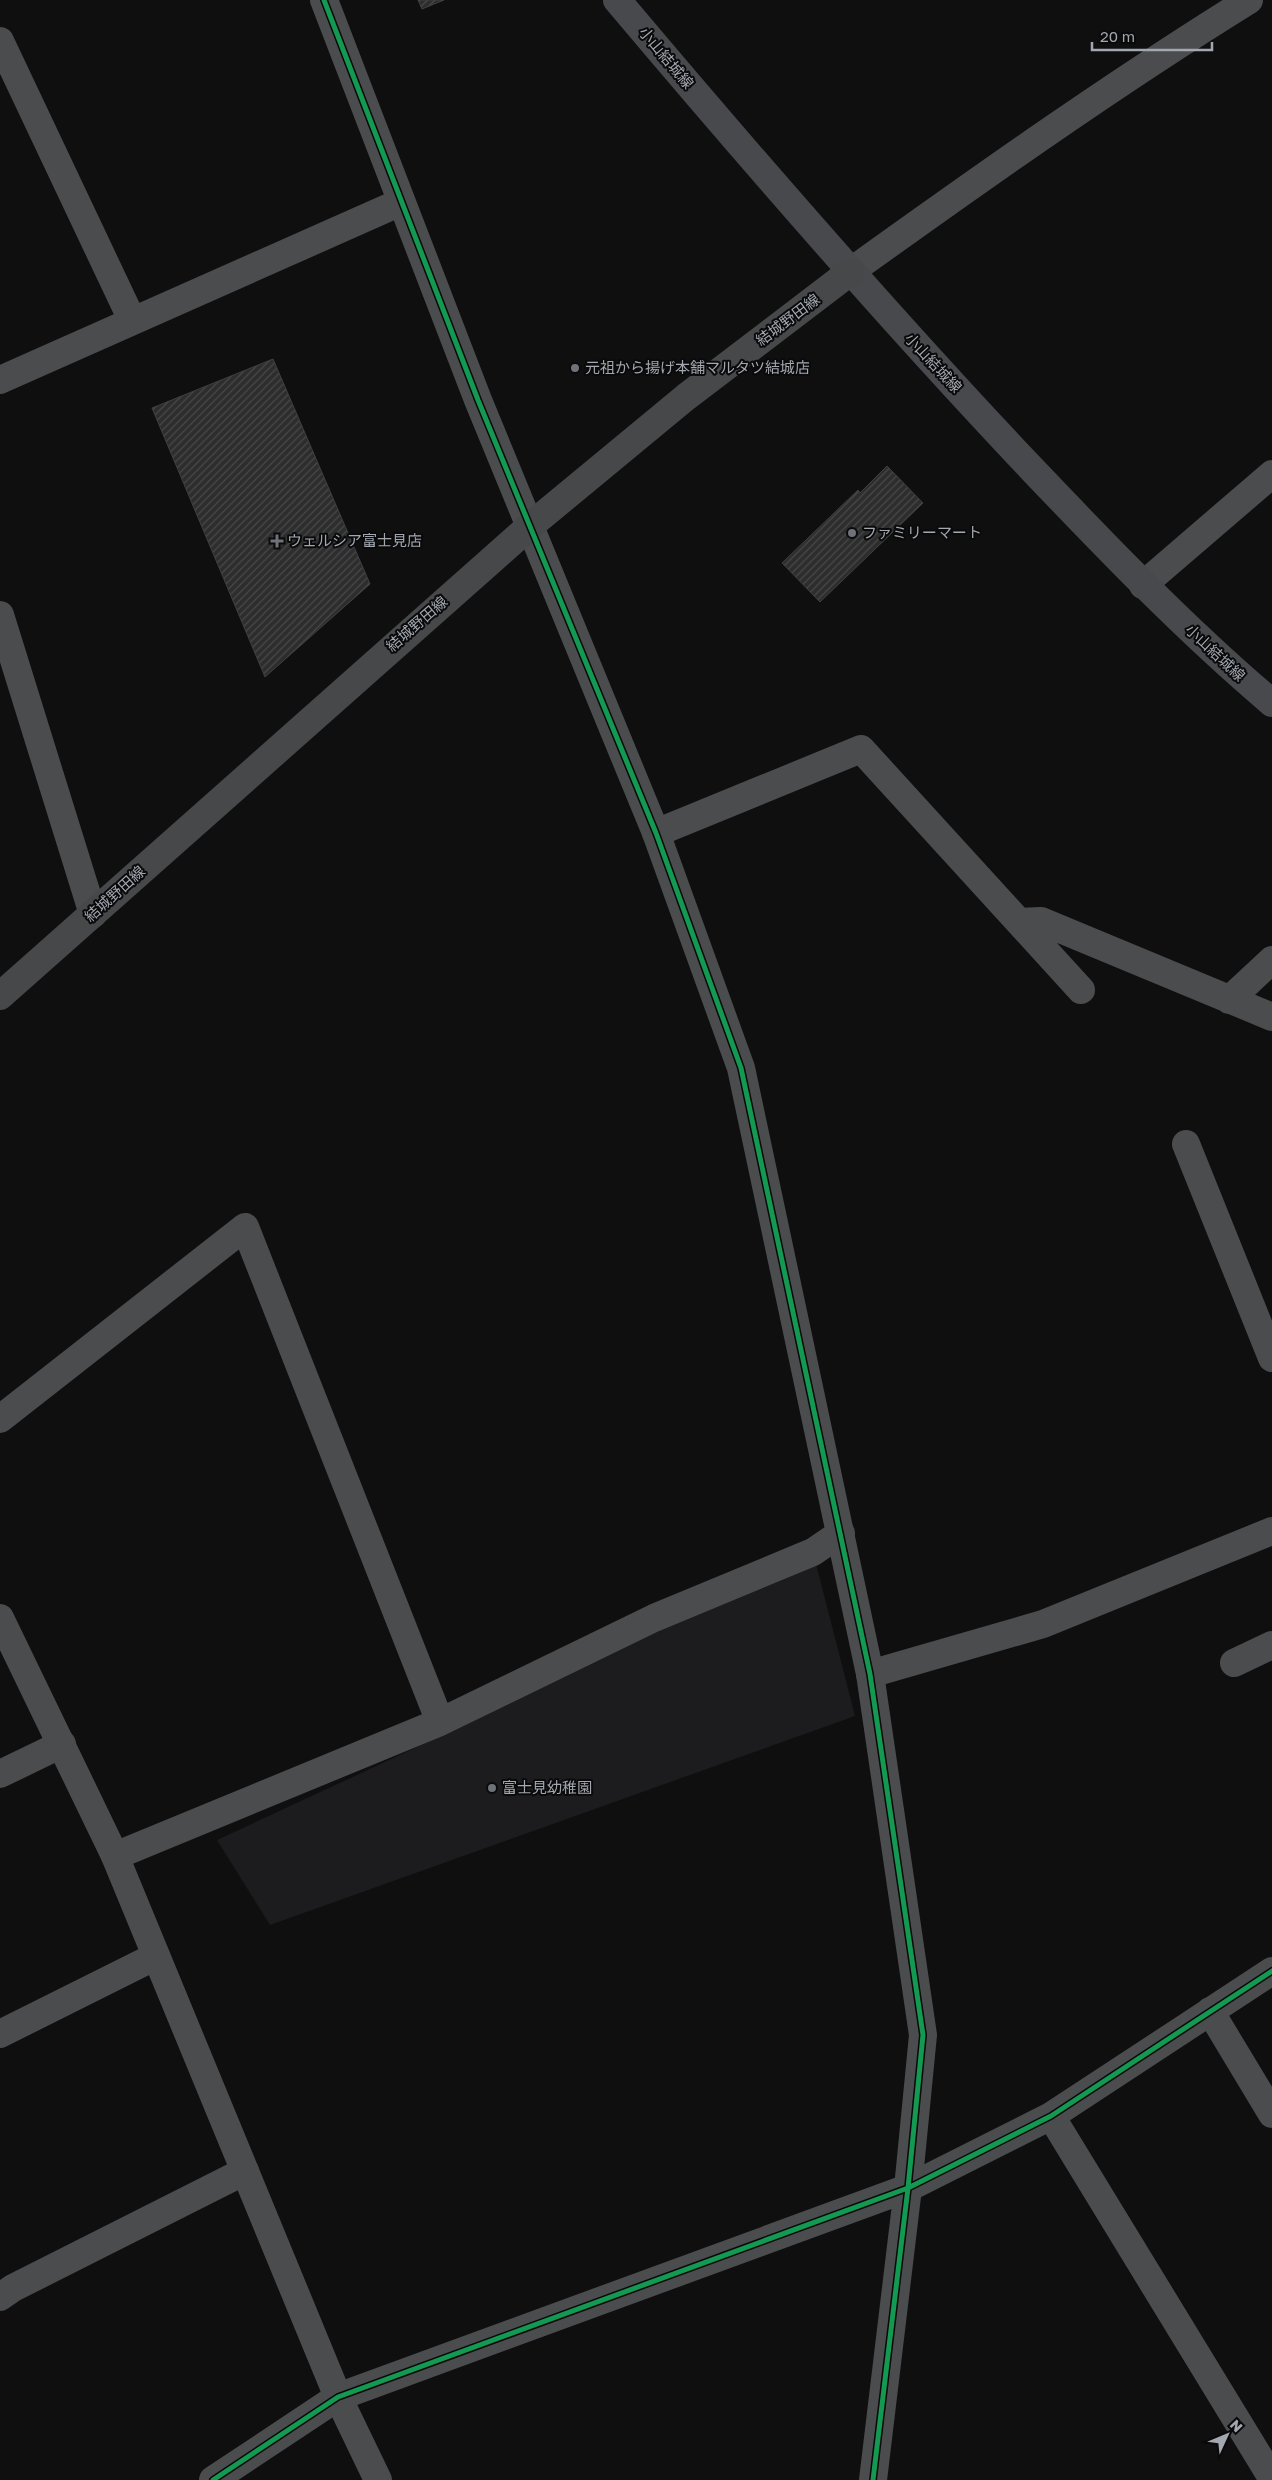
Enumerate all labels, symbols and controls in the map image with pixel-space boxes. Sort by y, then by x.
scale bar [1092,20,1212,52]
street label: 小山結城線 [636,23,698,92]
text: 20 m [1100,27,1135,45]
street label: 結城野田線 [752,289,823,349]
street label: 小山結城線 [902,329,966,396]
place label: 元祖から揚げ本舗マルタツ結城店 [585,358,810,376]
marker: 元祖から揚げ本舗マルタツ結城店 [569,362,581,374]
place label: ファミリーマート [862,523,982,541]
marker: ファミリーマート [846,527,858,539]
place label: ウェルシア富士見店 [287,531,422,549]
marker: ウェルシア富士見店 [271,535,283,547]
street label: 結城野田線 [382,592,451,655]
street label: 小山結城線 [1182,620,1249,684]
street label: 結城野田線 [80,861,148,925]
place label: 富士見幼稚園 [502,1778,592,1796]
marker: 富士見幼稚園 [486,1782,498,1794]
north arrow [1202,2410,1252,2460]
text: N [1227,2416,1247,2435]

